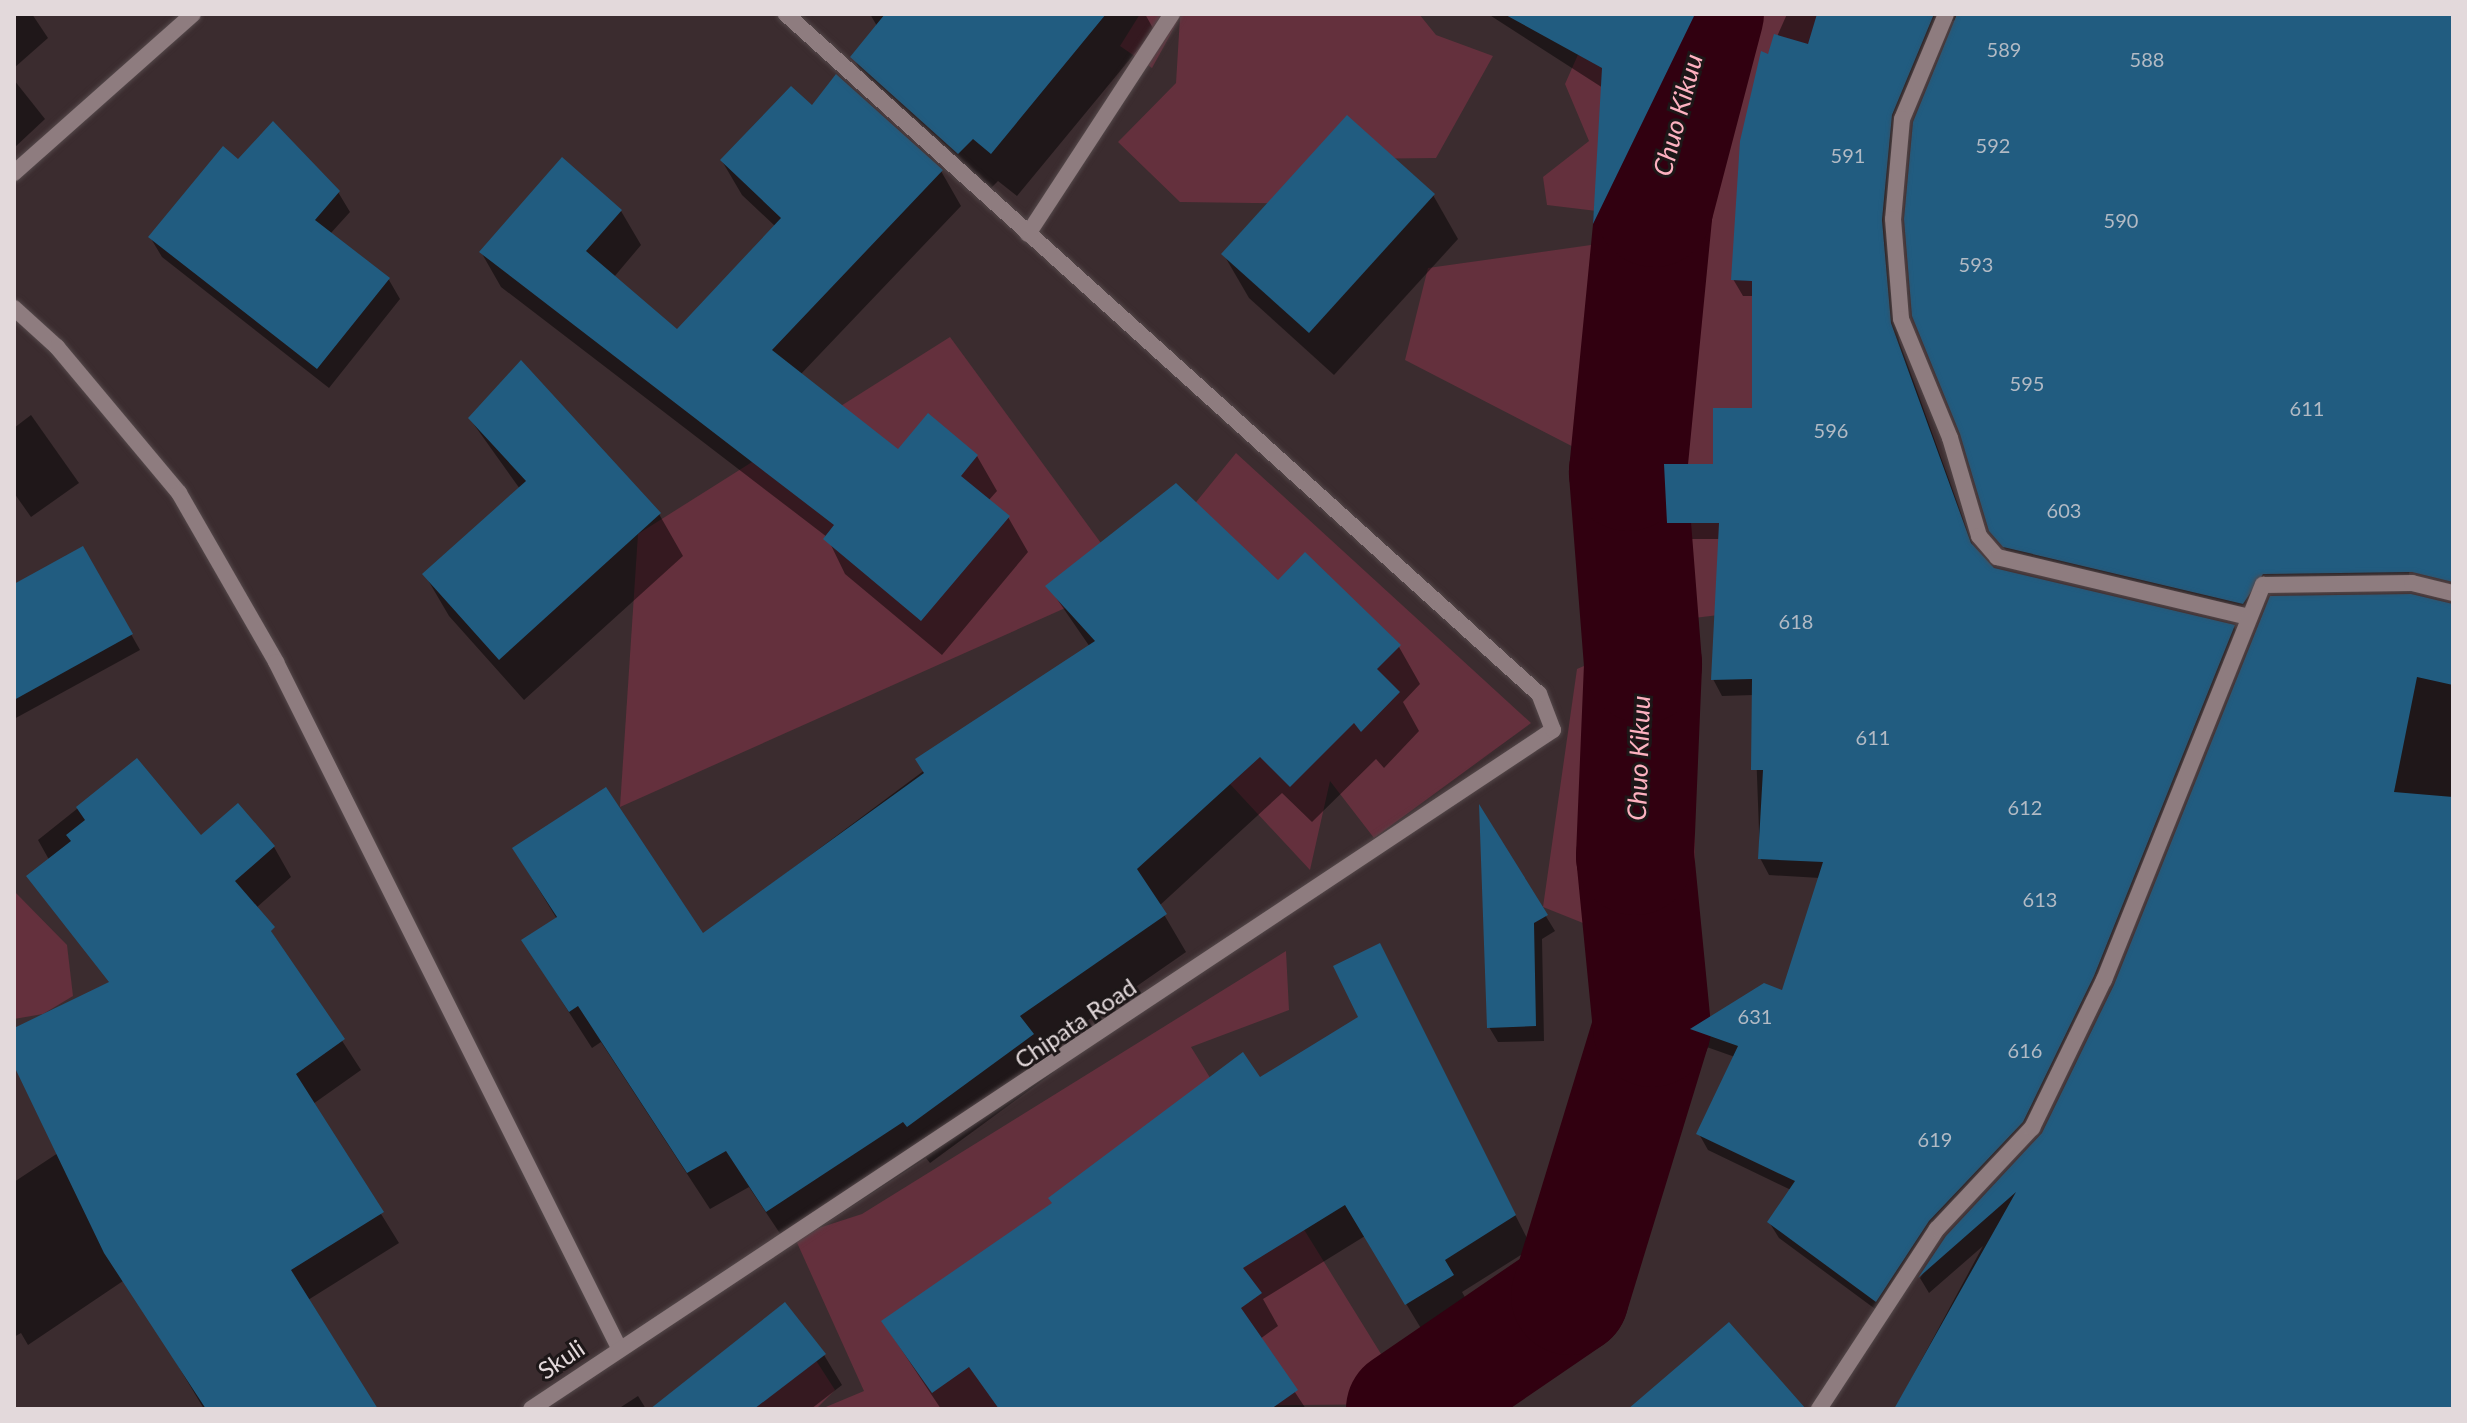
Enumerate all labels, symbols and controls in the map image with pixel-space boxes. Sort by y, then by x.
house number: 589 [1987,37,2021,61]
house number: 588 [2130,47,2164,71]
water label: Chuo Kikuu [1647,50,1709,180]
house number: 592 [1976,133,2010,157]
house number: 591 [1831,143,1865,167]
house number: 590 [2104,208,2138,232]
house number: 593 [1959,252,1993,276]
house number: 595 [2010,371,2044,395]
house number: 611 [2290,396,2324,420]
house number: 596 [1814,418,1848,442]
house number: 603 [2047,498,2081,522]
house number: 618 [1779,609,1813,633]
water label: Chuo Kikuu [1621,695,1657,821]
house number: 611 [1856,725,1890,749]
house number: 612 [2008,795,2042,819]
house number: 613 [2023,887,2057,911]
street label: Chipata Road [1009,972,1141,1074]
house number: 631 [1738,1004,1772,1028]
house number: 616 [2008,1038,2042,1062]
house number: 619 [1918,1127,1952,1151]
street label: Skuli [532,1333,590,1385]

